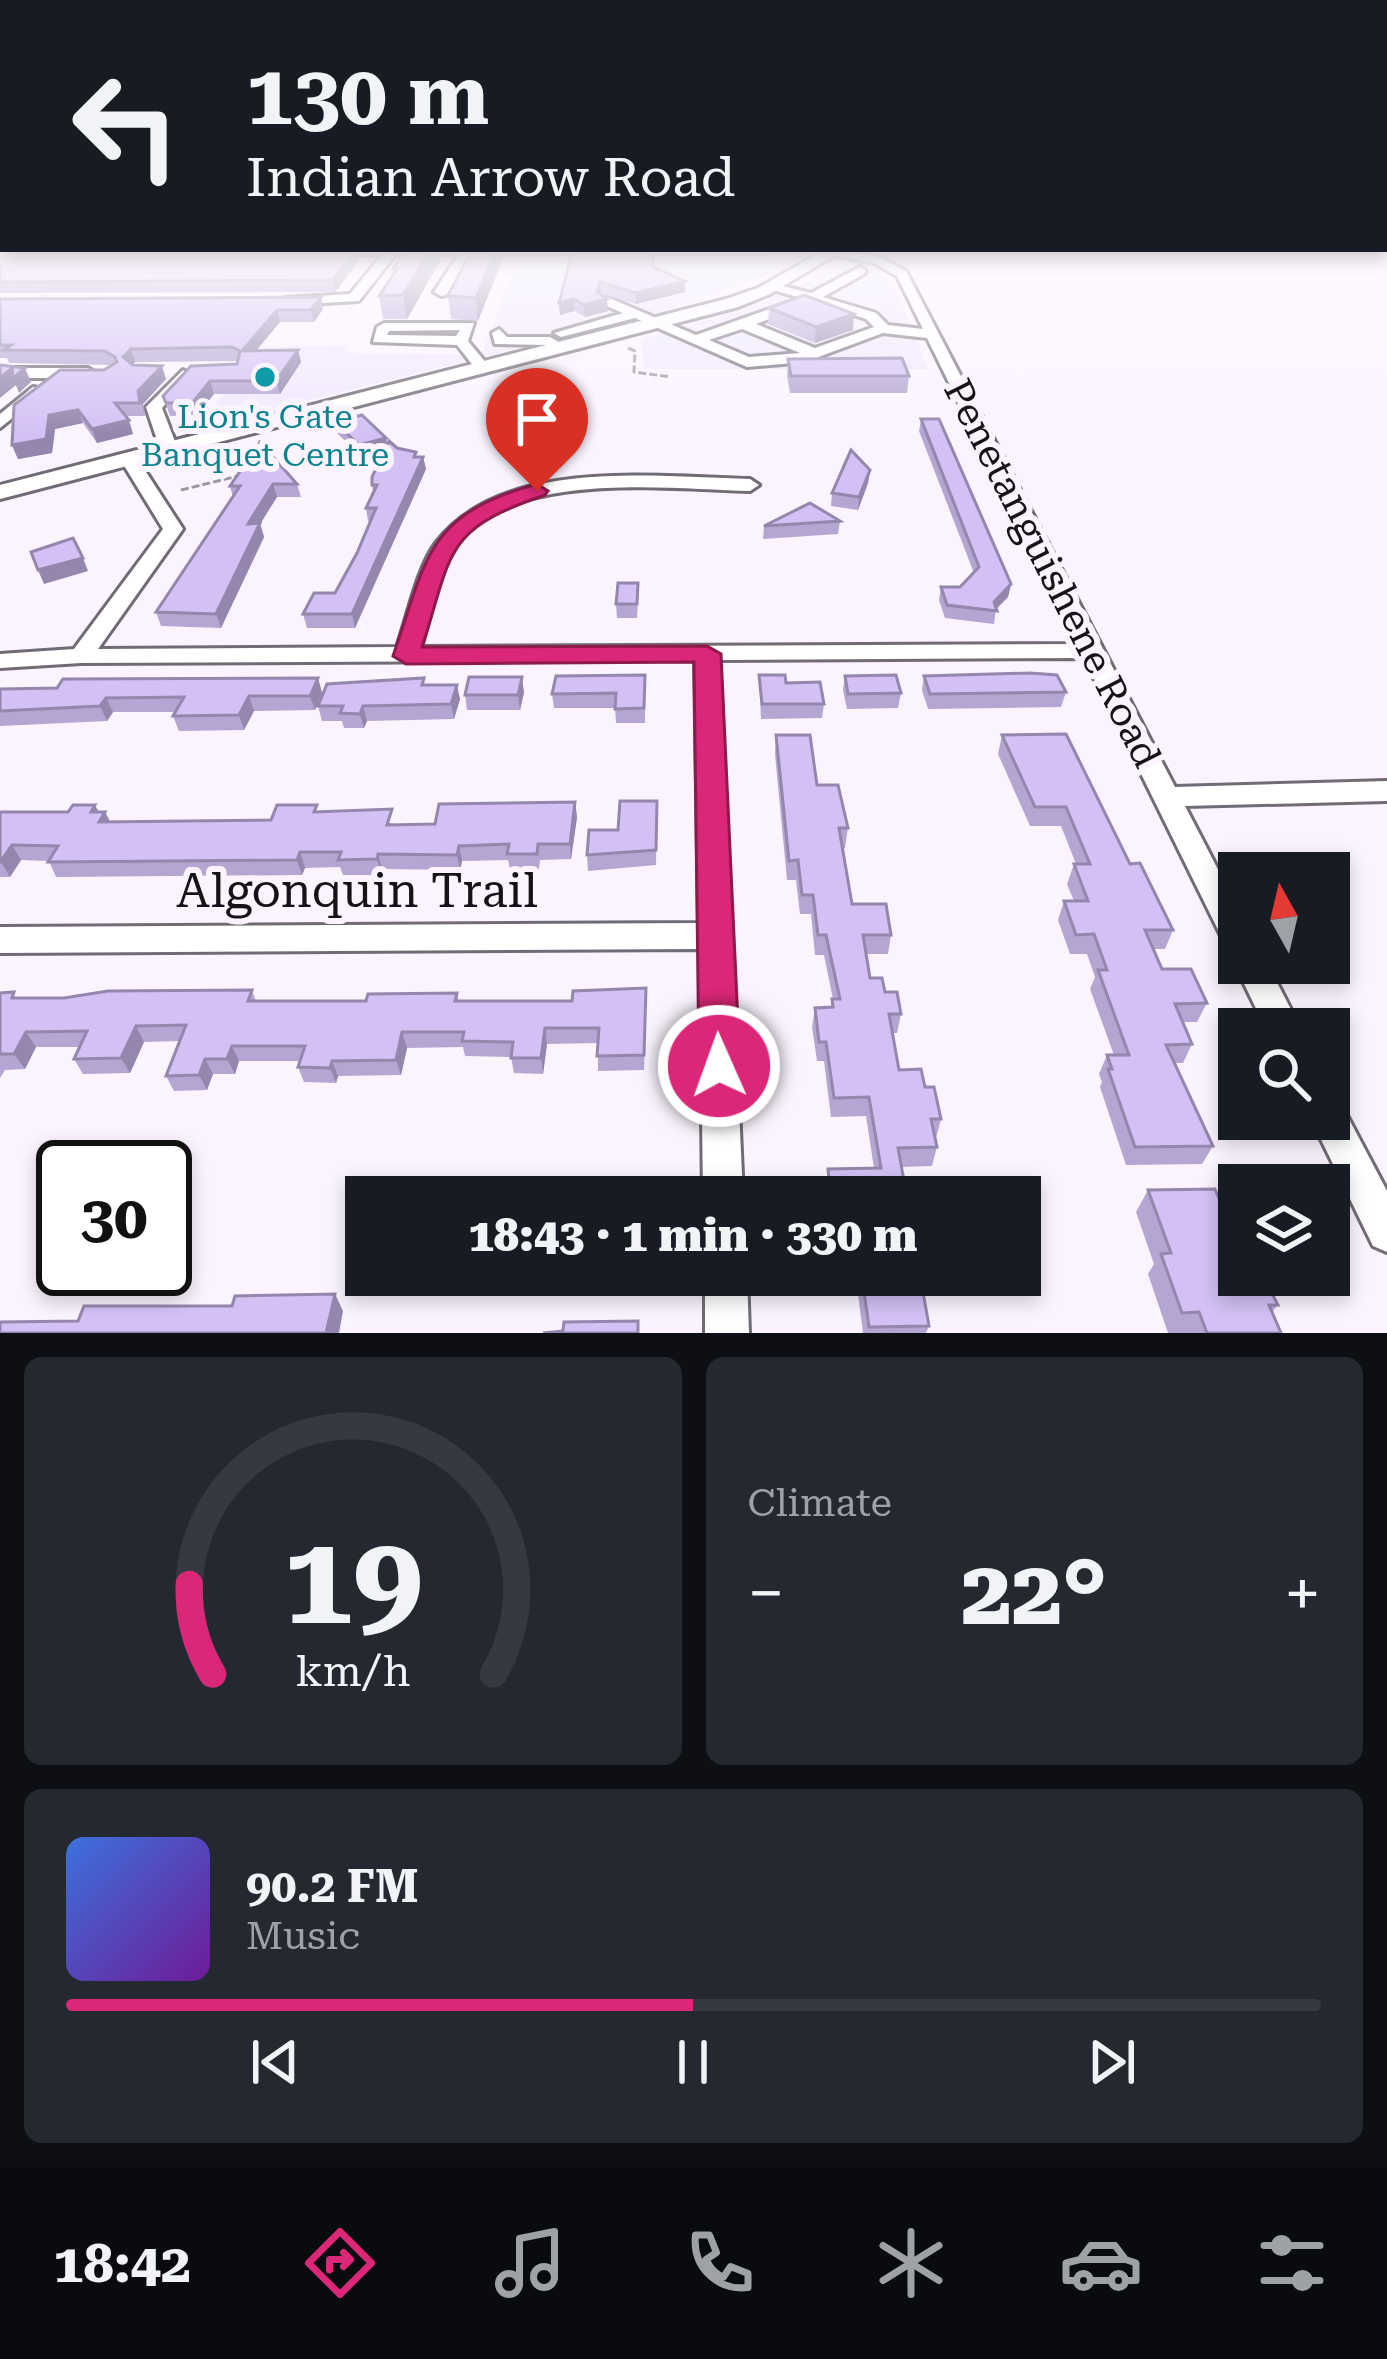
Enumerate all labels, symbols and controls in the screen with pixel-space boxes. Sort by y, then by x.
text: 130 m [246,46,489,144]
icon: left [48,48,204,204]
text: Indian Arrow Road [246,146,735,209]
marker: Lion's Gate Banquet Centre [252,364,278,390]
pin [486,368,588,491]
street label: Penetanguishene Road [934,372,1170,775]
icon: arrive [504,386,570,452]
place label: Lion's Gate Banquet Centre [141,397,389,474]
north arrow [1218,852,1350,984]
map controls [1218,852,1350,1296]
street label: Algonquin Trail [176,863,538,919]
position arrow [656,1003,782,1129]
button: search [1218,1008,1350,1140]
speed limit sign: 30 [36,1140,192,1296]
button: layers [1218,1164,1350,1296]
text: 18:43 · 1 min · 330 m [469,1209,917,1262]
text: Climate [748,1480,892,1526]
text: 19 [283,1507,423,1653]
text: 22° [961,1541,1107,1646]
text: − [748,1555,784,1632]
text: + [1284,1555,1321,1632]
text: km/h [295,1646,410,1696]
text: 90.2 FM [246,1860,418,1913]
text: Music [246,1913,360,1959]
icon: previous [242,2029,308,2095]
icon: pause [660,2029,726,2095]
icon: next [1079,2029,1145,2095]
icon: directions [298,2221,382,2305]
icon: music [488,2221,572,2305]
icon: phone [678,2221,762,2305]
icon: climate [869,2221,953,2305]
icon: car [1059,2221,1143,2305]
icon: filters [1250,2221,1334,2305]
text: 18:42 [53,2232,191,2295]

